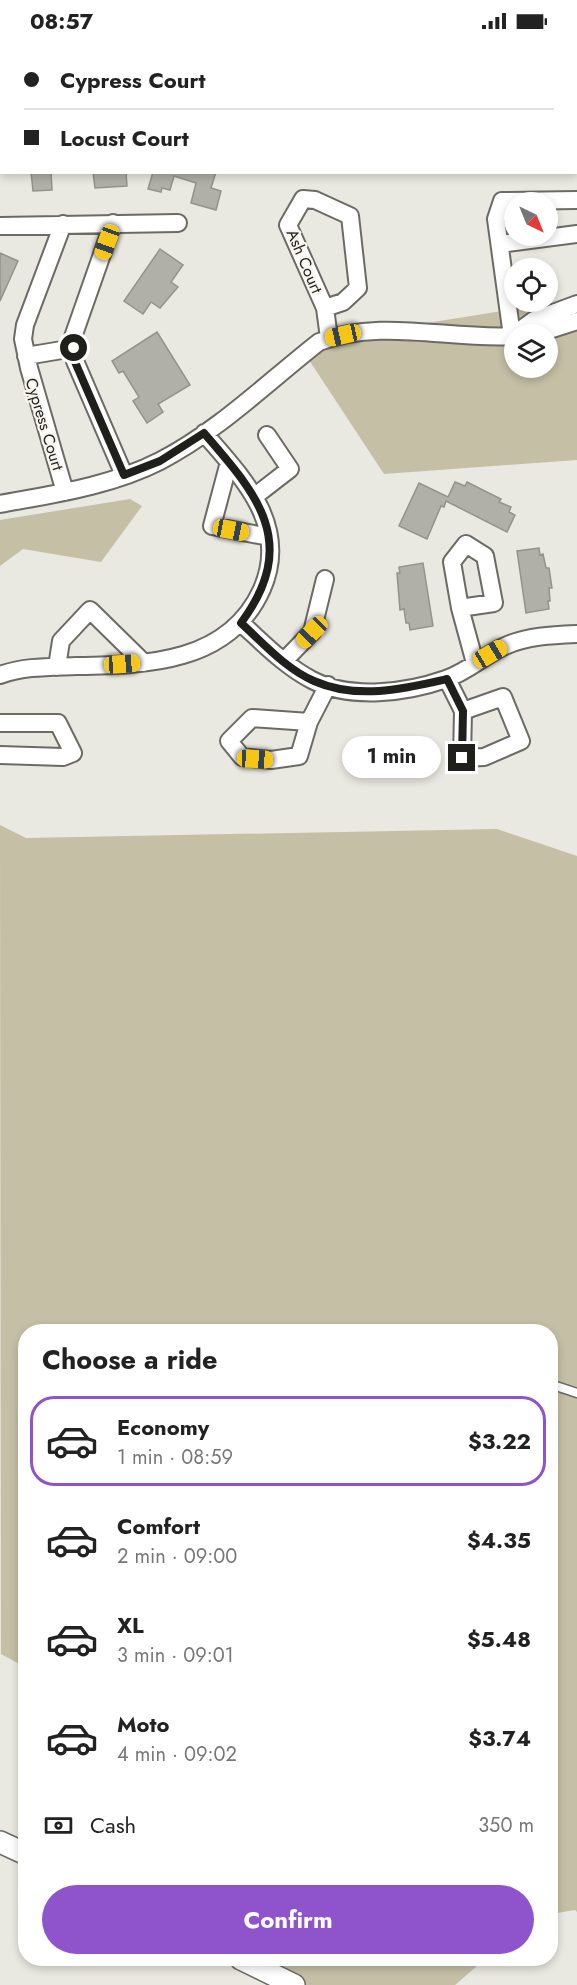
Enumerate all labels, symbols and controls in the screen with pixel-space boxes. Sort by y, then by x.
text: 08:57 [30,5,93,37]
text: Cypress Court [60,64,206,96]
text: Locust Court [60,122,189,154]
north arrow [504,192,558,246]
map controls [504,192,558,378]
car [92,222,122,262]
street label: Ash Court [281,226,328,297]
button: locate [504,258,558,312]
car [323,322,363,348]
button: layers [504,324,558,378]
route start [60,334,87,361]
street label: Cypress Court [20,375,70,473]
car [212,518,250,542]
car [293,613,331,651]
car [470,637,510,671]
car [103,654,141,674]
callout: 1 min [342,737,441,779]
text: 1 min [367,742,416,771]
route end [448,744,475,771]
car [237,749,273,769]
text: Choose a ride [42,1340,217,1379]
text: Economy [117,1411,209,1443]
icon: car [45,1414,99,1468]
text: $3.22 [468,1425,531,1457]
text: 1 min · 08:59 [117,1443,233,1472]
text: Comfort [117,1510,200,1542]
icon: car [45,1513,99,1567]
text: $4.35 [467,1524,531,1556]
text: 2 min · 09:00 [117,1542,237,1571]
text: XL [117,1609,144,1641]
icon: car [45,1612,99,1666]
text: $5.48 [467,1623,531,1655]
text: 3 min · 09:01 [117,1641,234,1670]
text: Moto [117,1708,170,1740]
icon: car [45,1711,99,1765]
text: $3.74 [468,1722,531,1754]
text: 4 min · 09:02 [117,1740,237,1769]
icon: cash [42,1809,75,1842]
text: Cash [90,1809,136,1841]
text: 350 m [478,1811,534,1840]
button: Confirm [42,1885,534,1954]

